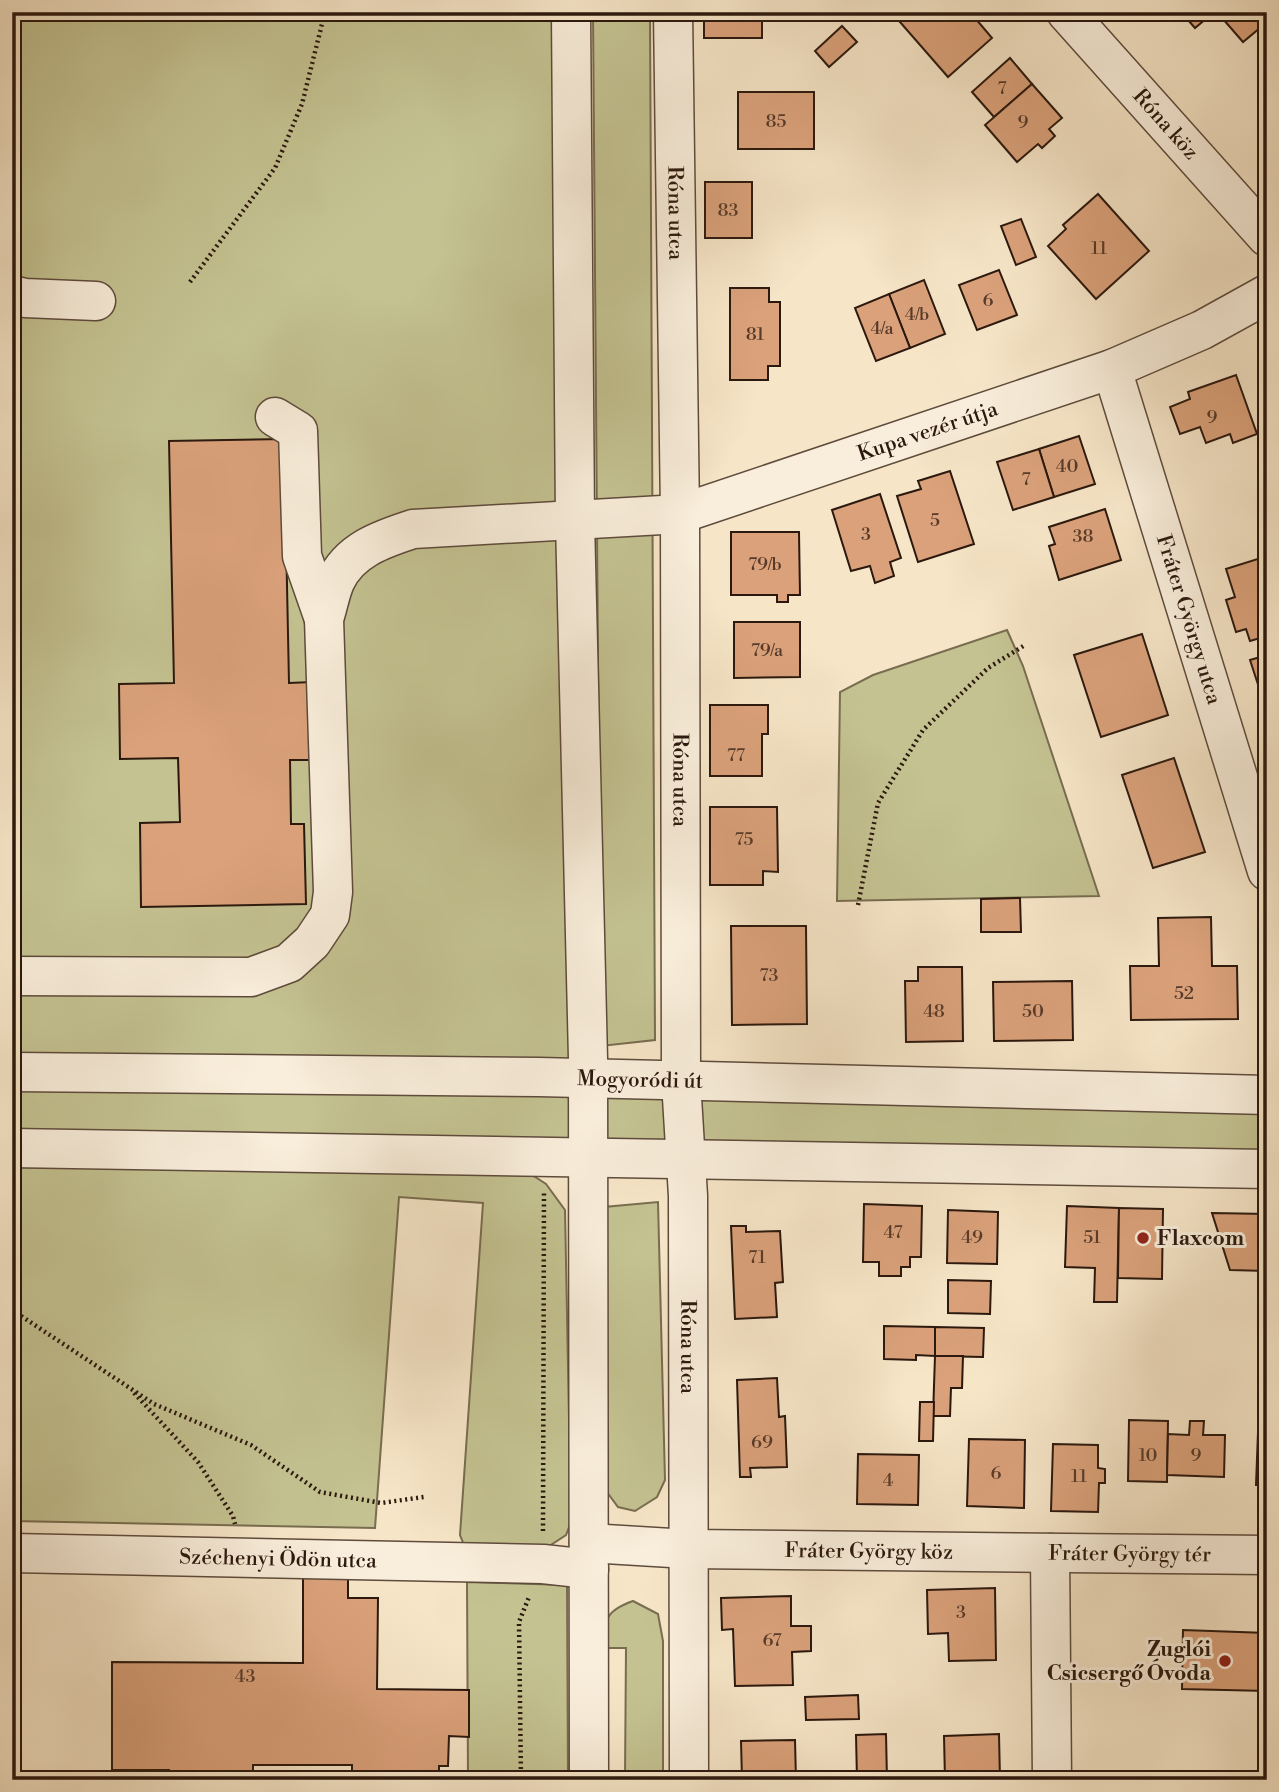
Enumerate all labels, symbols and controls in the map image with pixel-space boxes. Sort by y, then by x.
house number: 7 [997,77,1007,100]
street label: Róna köz [1127,84,1204,165]
house number: 85 [766,110,787,133]
house number: 9 [1018,111,1029,134]
street label: Róna utca [661,166,688,261]
house number: 83 [718,199,739,222]
house number: 11 [1091,237,1107,260]
house number: 6 [983,289,994,312]
house number: 4/b [905,303,929,326]
house number: 4/a [870,317,895,340]
house number: 81 [746,323,764,346]
street label: Kupa vezér útja [854,396,1002,468]
house number: 9 [1207,406,1218,429]
house number: 40 [1056,455,1078,478]
house number: 7 [1021,468,1031,491]
house number: 5 [930,509,940,532]
house number: 3 [861,523,871,546]
house number: 38 [1073,525,1093,548]
street label: Fráter György utca [1150,532,1227,708]
house number: 79/b [748,553,782,576]
house number: 79/a [751,639,784,662]
street label: Róna utca [666,733,693,827]
house number: 77 [727,744,745,767]
house number: 75 [735,828,753,851]
house number: 73 [760,964,778,987]
house number: 52 [1174,982,1194,1005]
house number: 48 [923,1000,945,1023]
house number: 50 [1022,1000,1044,1023]
street label: Mogyoródi út [577,1066,704,1095]
house number: 47 [883,1221,903,1244]
house number: 49 [961,1226,983,1249]
house number: 51 [1083,1226,1101,1249]
place label: Flaxcom [1157,1226,1244,1252]
marker: Flaxcom [1135,1230,1151,1246]
house number: 71 [748,1246,766,1269]
street label: Róna utca [674,1300,700,1394]
house number: 69 [751,1431,773,1454]
house number: 10 [1138,1444,1158,1467]
house number: 9 [1191,1444,1202,1467]
house number: 6 [991,1462,1002,1485]
house number: 11 [1071,1465,1087,1488]
house number: 4 [883,1469,894,1492]
street label: Fráter György köz [784,1538,953,1566]
street label: Fráter György tér [1048,1541,1211,1568]
street label: Széchenyi Ödön utca [179,1544,377,1575]
house number: 3 [956,1601,966,1624]
house number: 67 [762,1629,782,1652]
place label: Zuglói Csicsergő Óvoda [1047,1637,1212,1687]
marker: Zuglói Csicsergő Óvoda [1217,1653,1233,1669]
house number: 43 [235,1665,255,1688]

